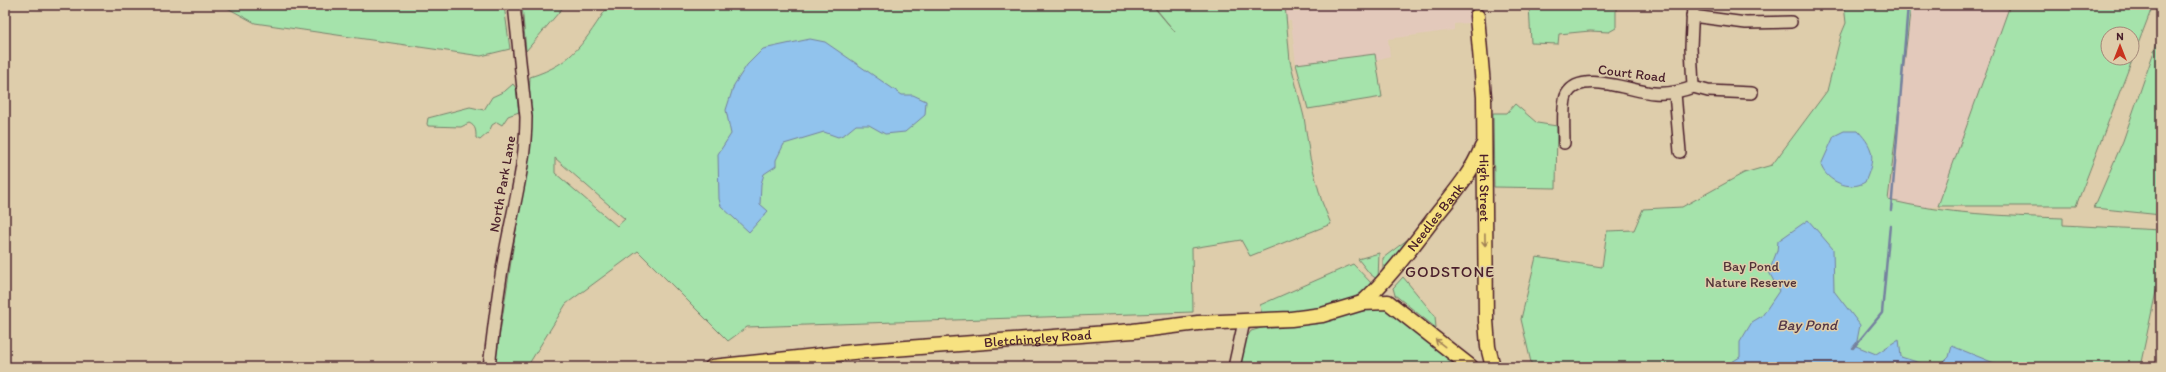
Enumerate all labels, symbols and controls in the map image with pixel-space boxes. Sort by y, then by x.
north arrow [2100,26,2140,66]
text: N [2116,30,2124,43]
street label: Court Road [1597,61,1667,86]
street label: North Park Lane [486,134,519,234]
street label: High Street [1476,154,1493,222]
street label: Needles Bank [1404,180,1468,255]
one-way arrow [1481,233,1489,246]
park label: Bay Pond Nature Reserve [1705,258,1797,291]
district label: GODSTONE [1405,262,1495,281]
water label: Bay Pond [1777,316,1839,334]
street label: Bletchingley Road [983,326,1093,351]
one-way arrow [1435,339,1446,347]

